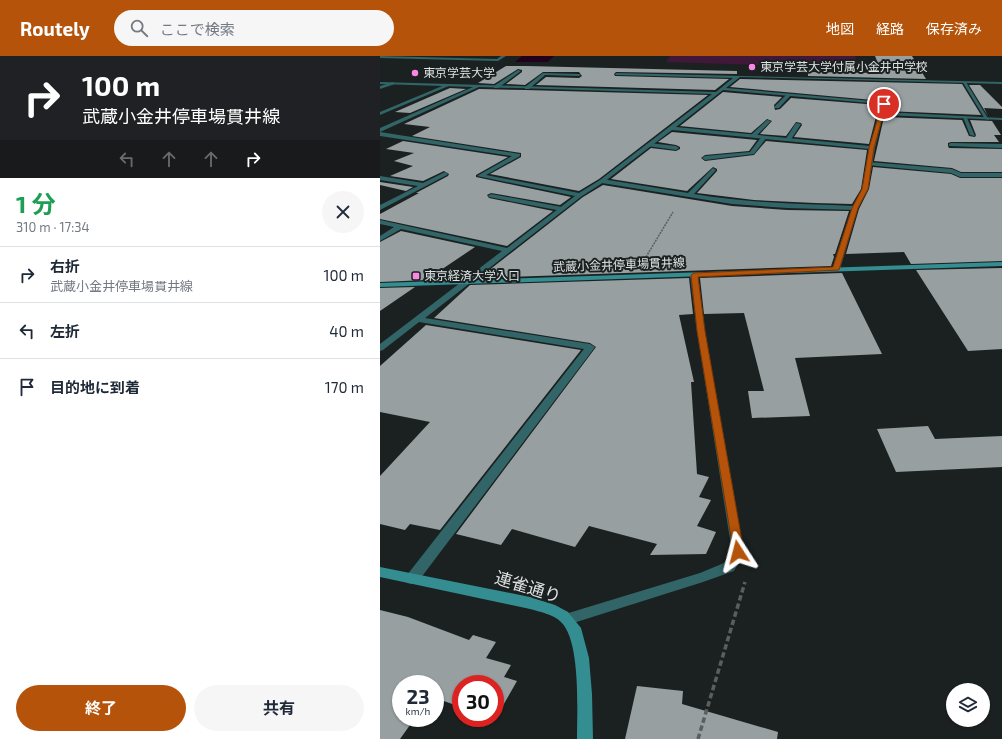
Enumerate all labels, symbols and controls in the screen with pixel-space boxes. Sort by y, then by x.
search box [114,10,394,46]
text: Routely [20,17,90,40]
icon: search [128,17,150,39]
text: ここで検索 [160,20,235,38]
text: 地図 [826,20,854,37]
text: 経路 [876,20,904,37]
text: 保存済み [926,20,982,37]
place label: 東京学芸大学付属小金井中学校 [760,59,928,73]
marker: 東京学芸大学付属小金井中学校 [747,62,757,72]
place label: 東京学芸大学 [423,65,495,79]
text: 100 m [82,68,160,102]
marker: 東京学芸大学 [410,68,420,78]
icon: right [16,72,68,124]
pin [867,87,901,121]
icon: arrive [873,93,895,115]
text: 武蔵小金井停車場貫井線 [82,105,280,127]
icon: left [116,148,138,170]
icon: ahead [158,148,180,170]
icon: ahead [200,148,222,170]
icon: right [242,148,264,170]
text: 1 分 [16,189,56,218]
button: close [322,191,364,233]
text: 310 m · 17:34 [16,219,90,235]
street label: 武蔵小金井停車場貫井線 [553,255,685,273]
text: 右折 [50,257,80,275]
icon: right [16,264,38,286]
text: 100 m [323,266,364,284]
place label: 東京経済大学入口 [424,268,520,282]
marker: 東京経済大学入口 [411,271,421,281]
text: 武蔵小金井停車場貫井線 [50,278,193,294]
icon: left [16,320,38,342]
text: 左折 [50,322,80,340]
text: 40 m [329,322,364,340]
icon: arrive [16,376,38,398]
text: 目的地に到着 [50,378,140,396]
text: 170 m [325,378,364,396]
position arrow [717,531,759,573]
street label: 連雀通り [493,567,564,606]
speed limit sign: 30 [452,675,504,727]
map controls [946,683,990,727]
button: layers [946,683,990,727]
text: 23 [407,684,429,708]
button: 終了 [16,685,186,731]
button: 共有 [194,685,364,731]
text: km/h [406,705,430,717]

